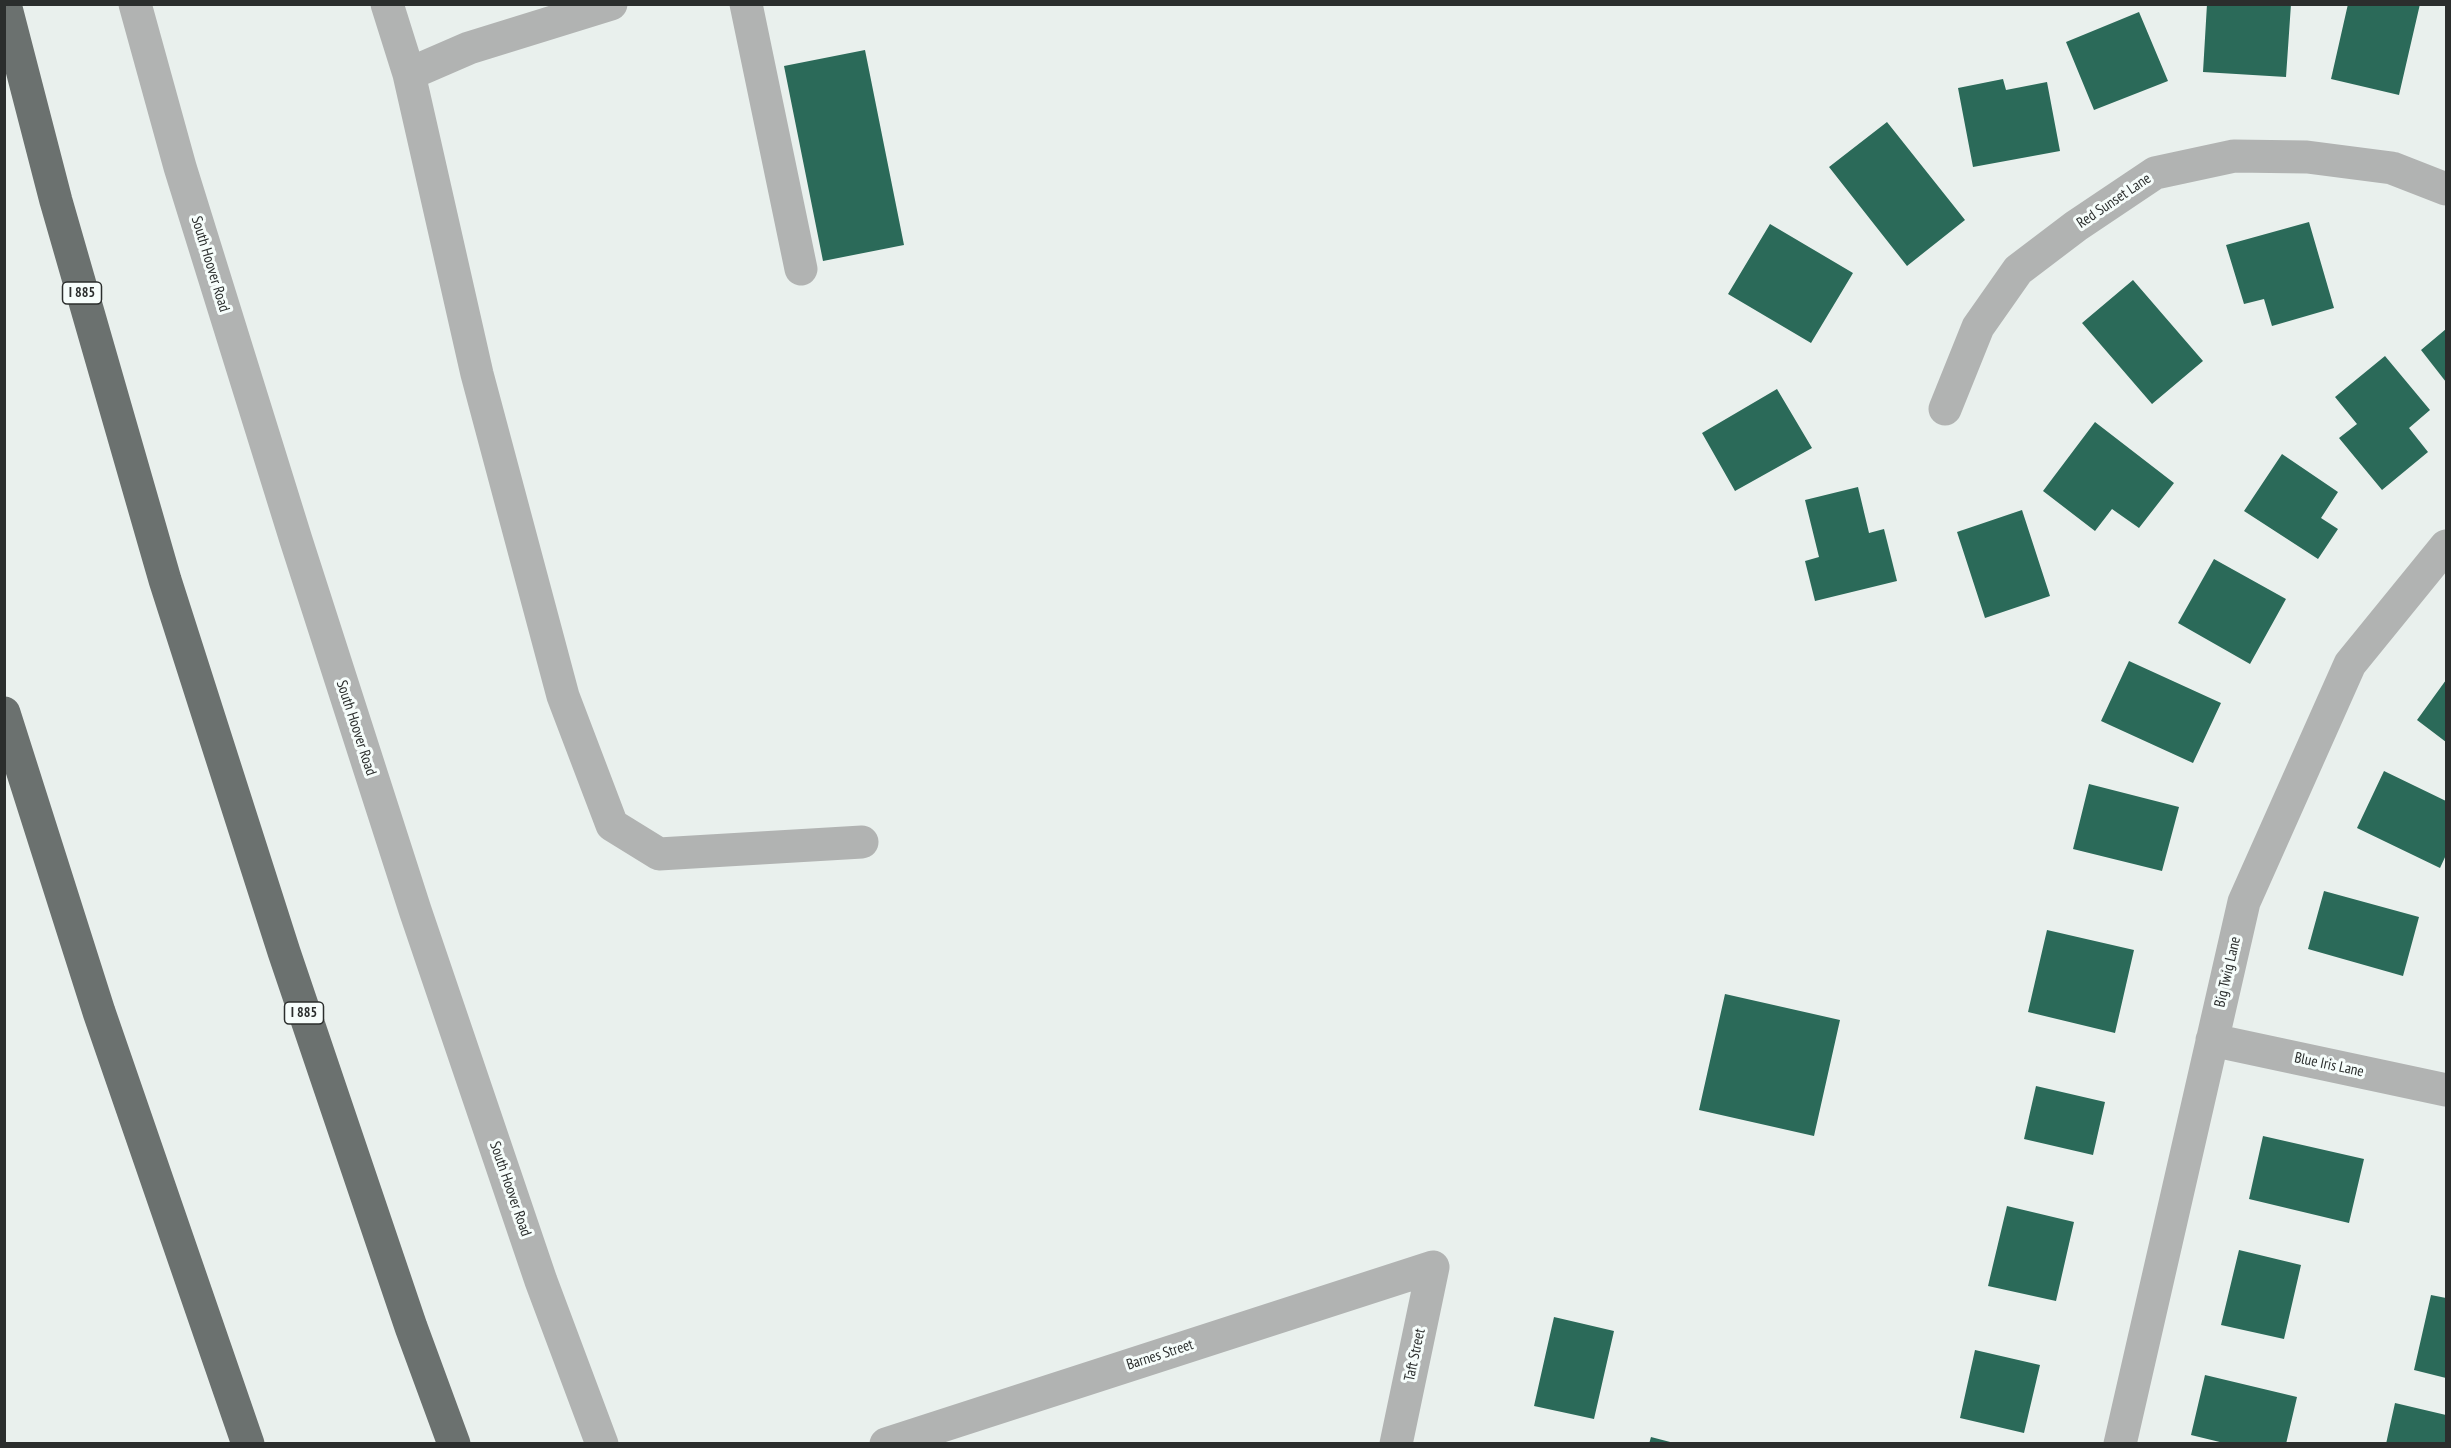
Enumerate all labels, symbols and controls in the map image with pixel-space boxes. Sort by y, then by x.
street label: Red Sunset Lane [2074,170,2154,232]
street label: South Hoover Road [187,214,233,314]
road number: I 885 [62,282,101,304]
street label: South Hoover Road [332,678,380,778]
street label: Big Twig Lane [2211,935,2245,1009]
road number: I 885 [284,1002,324,1024]
street label: Blue Iris Lane [2293,1049,2365,1081]
street label: South Hoover Road [485,1139,535,1239]
street label: Taft Street [1401,1327,1429,1383]
street label: Barnes Street [1124,1336,1196,1374]

